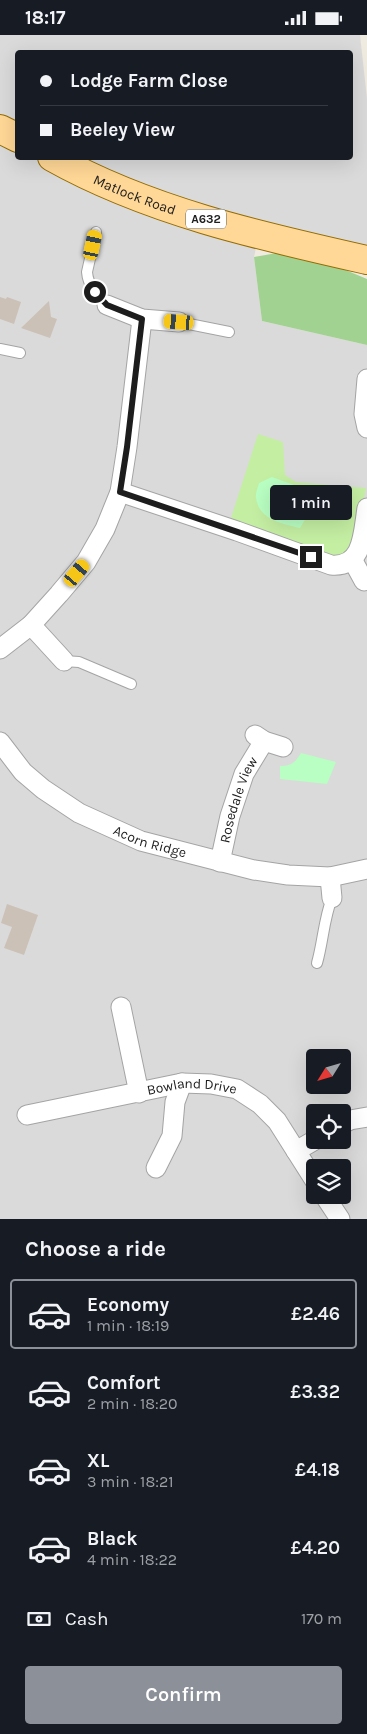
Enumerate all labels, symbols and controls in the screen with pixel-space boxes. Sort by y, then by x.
text: 18:17 [25,7,65,29]
text: Lodge Farm Close [70,70,228,92]
text: Beeley View [70,119,175,141]
street label: Matlock Road [91,171,178,219]
road number: A632 [186,209,226,228]
car [82,229,103,261]
route start [84,281,106,303]
car [163,313,194,331]
callout: 1 min [270,485,352,519]
text: 1 min [291,493,331,512]
route end [300,546,322,568]
car [61,557,92,589]
street label: Rosedale View [216,754,262,845]
street label: Acorn Ridge [111,822,188,861]
north arrow [306,1049,351,1094]
map controls [306,1049,351,1204]
street label: Bowland Drive [145,1075,238,1099]
button: locate [306,1104,351,1149]
button: layers [306,1159,351,1204]
text: Choose a ride [25,1236,166,1262]
icon: car [27,1292,72,1337]
text: Economy [87,1294,169,1316]
text: £2.46 [291,1303,340,1325]
text: 1 min · 18:19 [87,1316,169,1335]
icon: car [27,1370,72,1415]
text: Comfort [87,1372,161,1394]
text: £3.32 [290,1381,340,1403]
text: 2 min · 18:20 [87,1394,178,1413]
icon: car [27,1448,72,1493]
text: XL [87,1450,109,1472]
text: £4.18 [295,1459,340,1481]
text: 3 min · 18:21 [87,1472,173,1491]
icon: car [27,1526,72,1571]
text: Black [87,1528,138,1550]
text: £4.20 [291,1537,340,1559]
text: 4 min · 18:22 [87,1550,177,1569]
icon: cash [25,1605,53,1633]
text: Cash [65,1608,109,1630]
text: 170 m [301,1609,342,1628]
button: Confirm [25,1666,342,1724]

